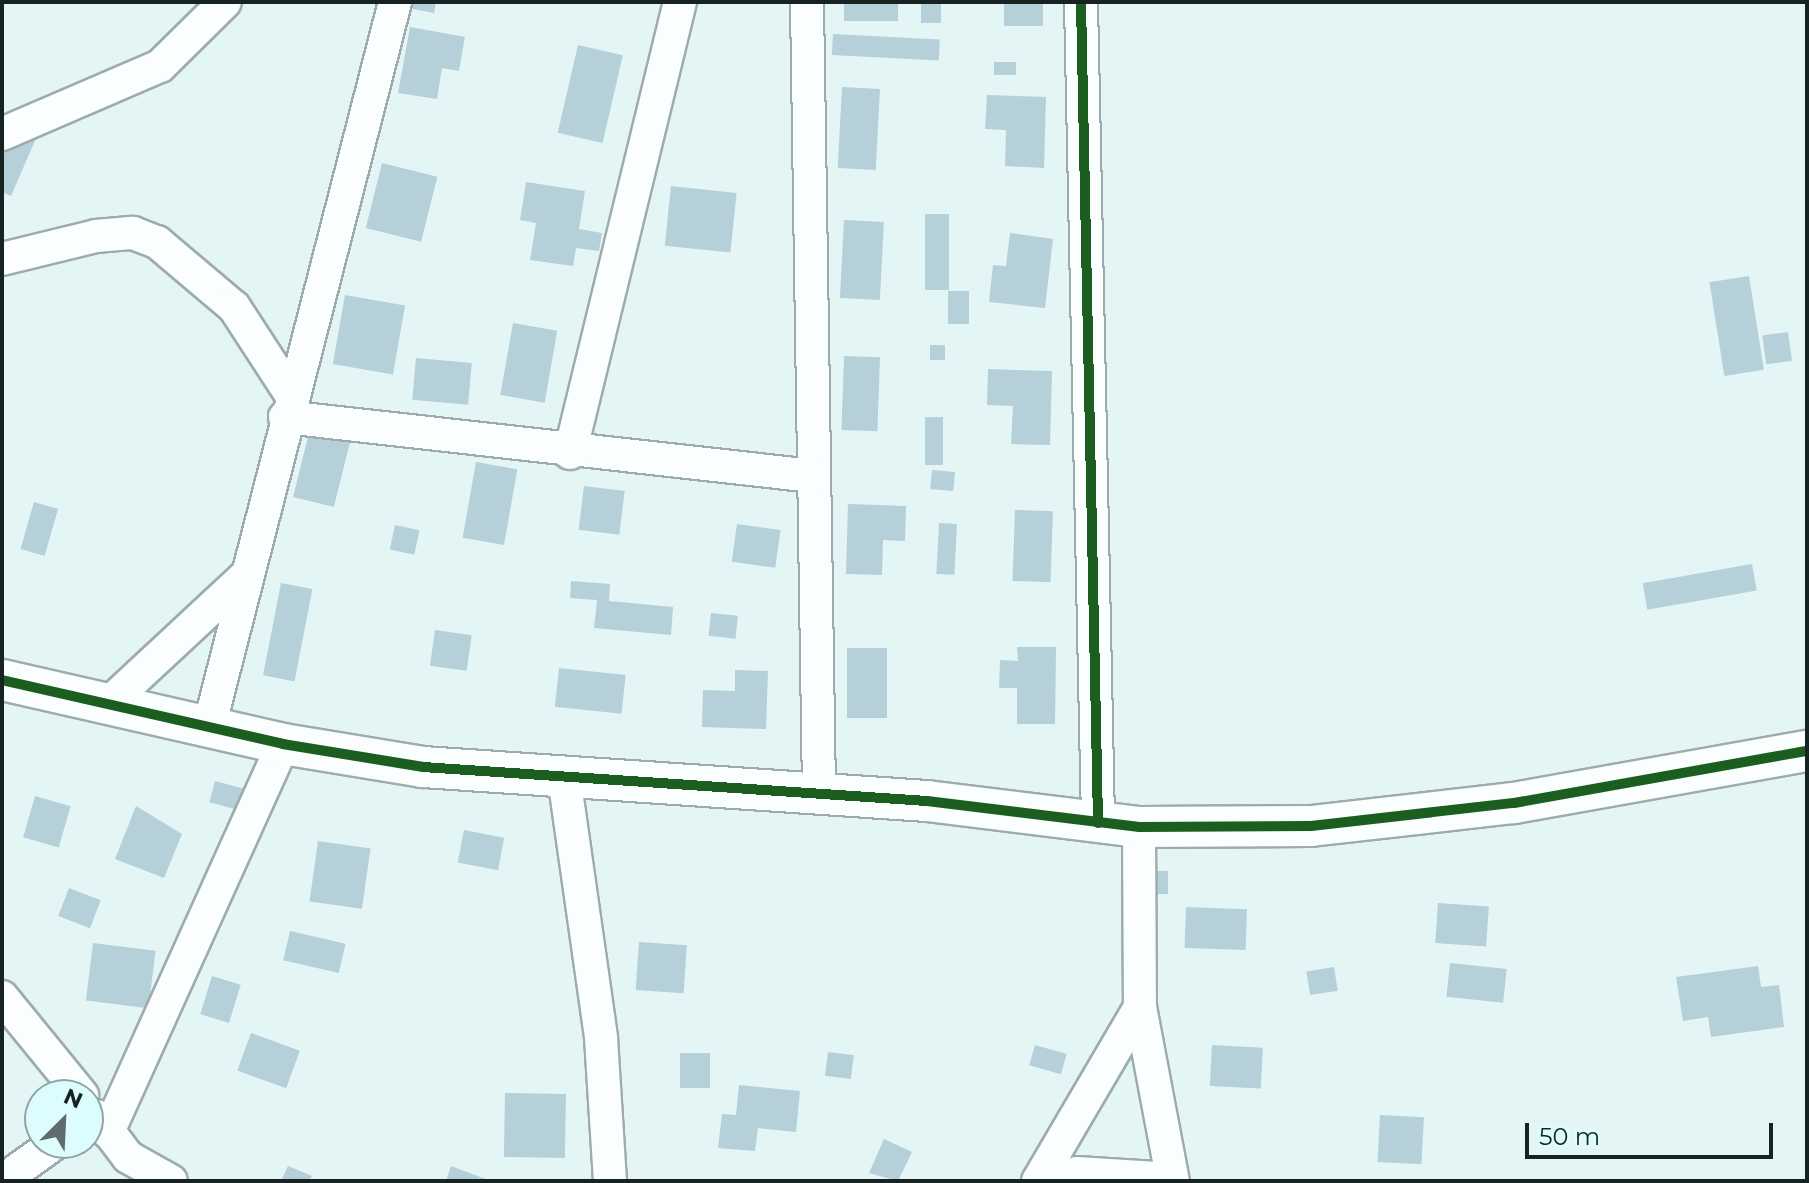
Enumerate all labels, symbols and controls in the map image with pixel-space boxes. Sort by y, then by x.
north arrow [24,1079,104,1159]
text: N [60,1082,87,1114]
scale bar [1529,1107,1777,1157]
text: 50 m [1539,1122,1600,1151]

